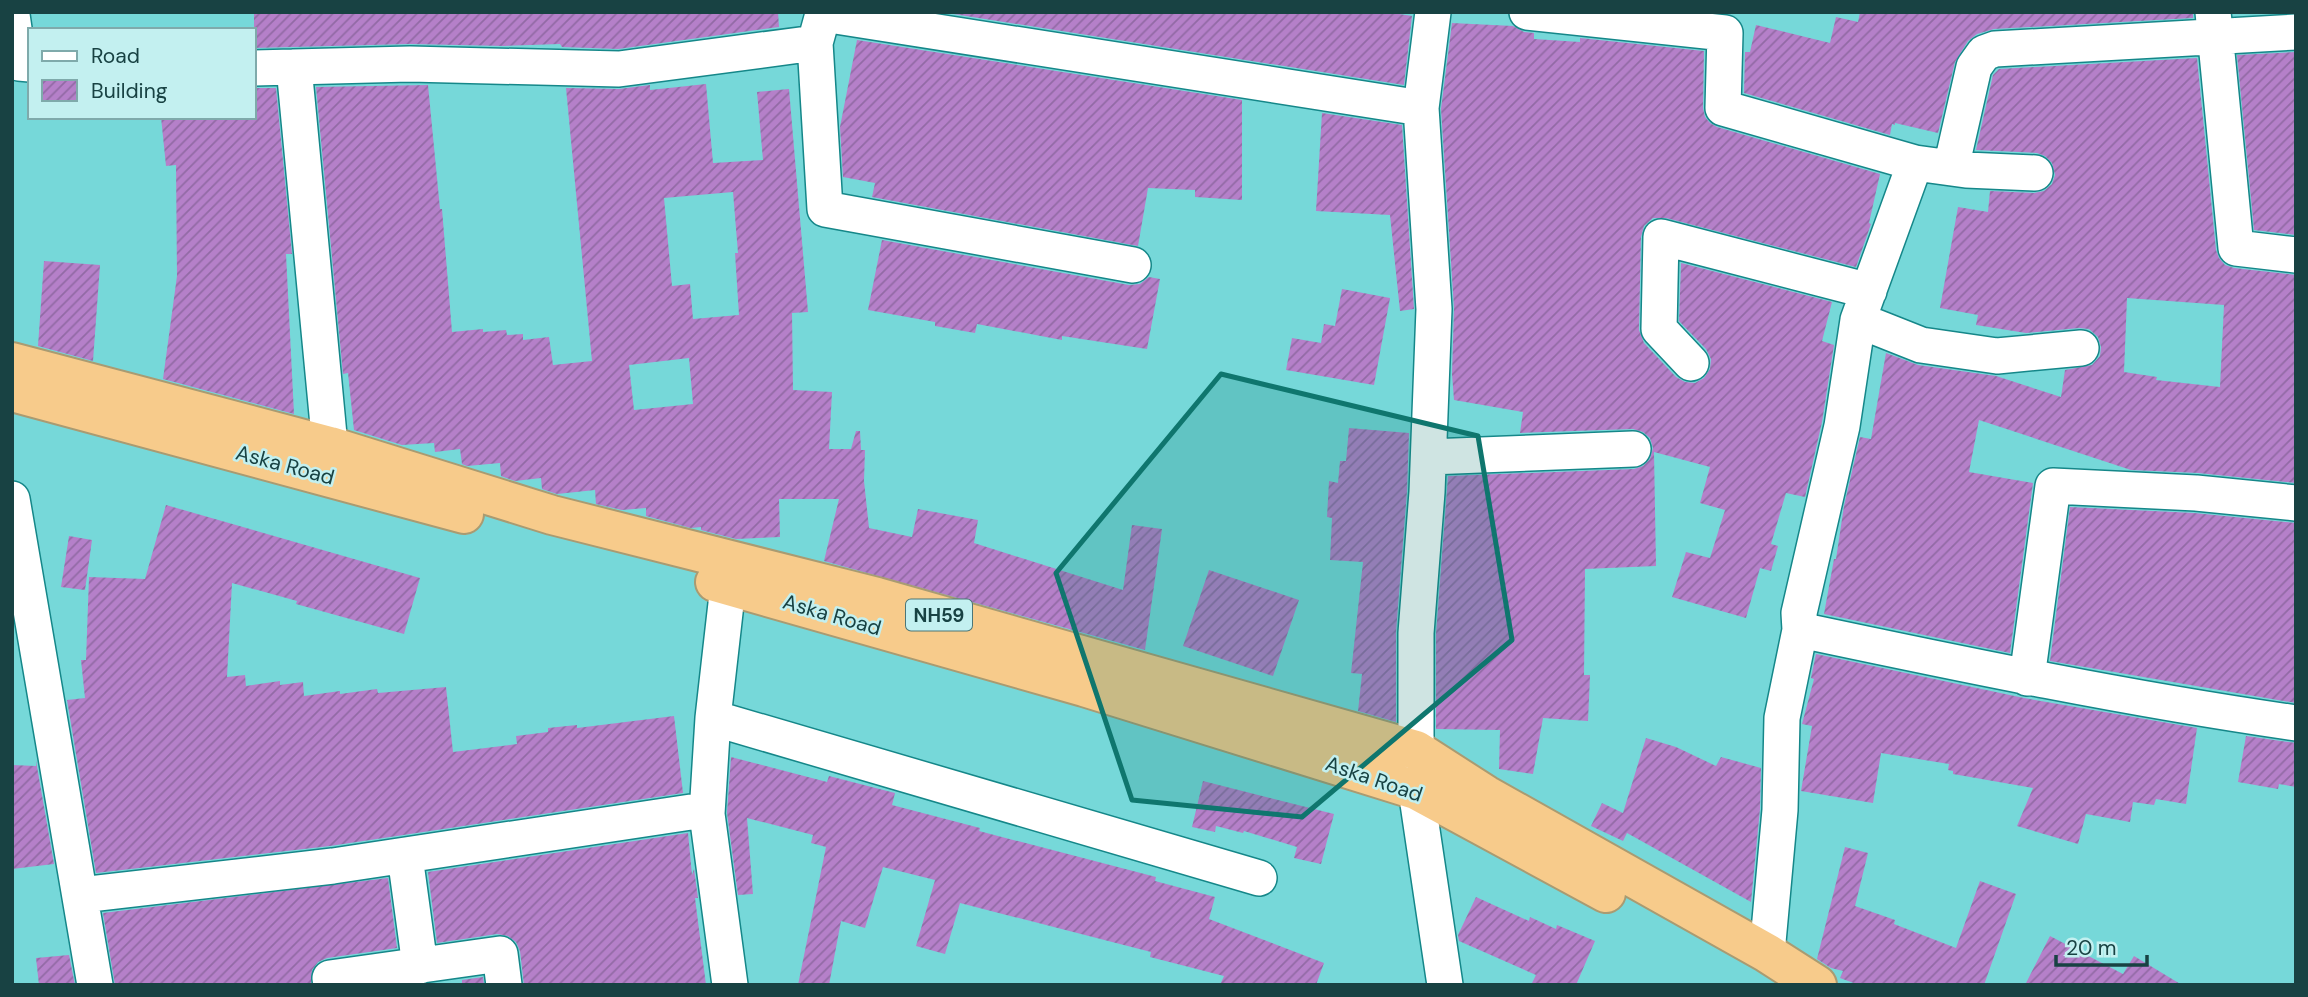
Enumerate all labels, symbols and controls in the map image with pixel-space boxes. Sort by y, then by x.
legend [28,28,256,119]
text: Road [91,42,140,70]
text: Building [91,77,168,105]
street label: Aska Road [233,438,337,492]
street label: Aska Road [780,588,884,642]
road number: NH59 [906,600,972,630]
street label: Aska Road [1322,749,1426,809]
scale bar [2056,923,2147,967]
text: 20 m [2066,934,2117,962]

